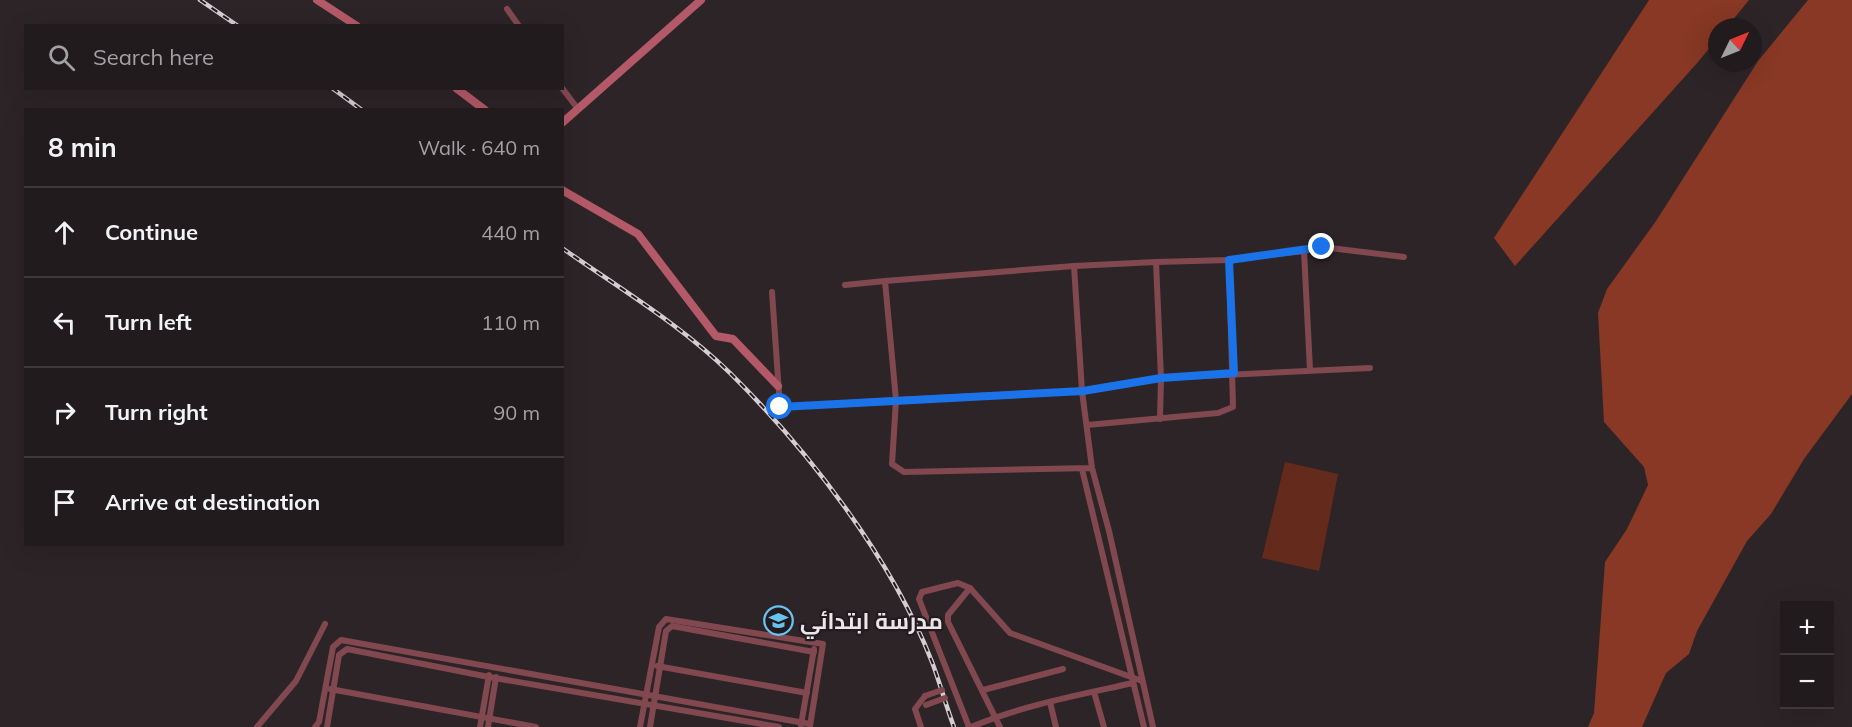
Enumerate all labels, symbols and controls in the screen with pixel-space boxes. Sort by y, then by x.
north arrow [1708,18,1762,72]
search box [24,24,564,90]
icon: search [45,41,78,74]
text: Search here [93,43,214,71]
text: 8 min [48,131,117,164]
text: Walk · 640 m [418,135,540,160]
icon: ahead [48,216,81,249]
text: Continue [105,218,198,246]
text: 440 m [481,220,540,245]
route end [1308,233,1334,259]
icon: left [48,306,81,339]
text: Turn left [105,308,192,336]
text: 110 m [481,310,540,335]
route start [766,393,792,419]
icon: right [48,396,81,429]
text: Turn right [105,398,208,426]
text: 90 m [493,400,540,425]
icon: arrive [48,486,81,519]
text: Arrive at destination [105,488,320,516]
map controls [1780,601,1834,709]
button: + [1780,601,1834,655]
school or university icon: مدرسة ابتدائي [763,605,795,637]
place label: مدرسة ابتدائي [800,607,943,639]
button: − [1780,655,1834,709]

